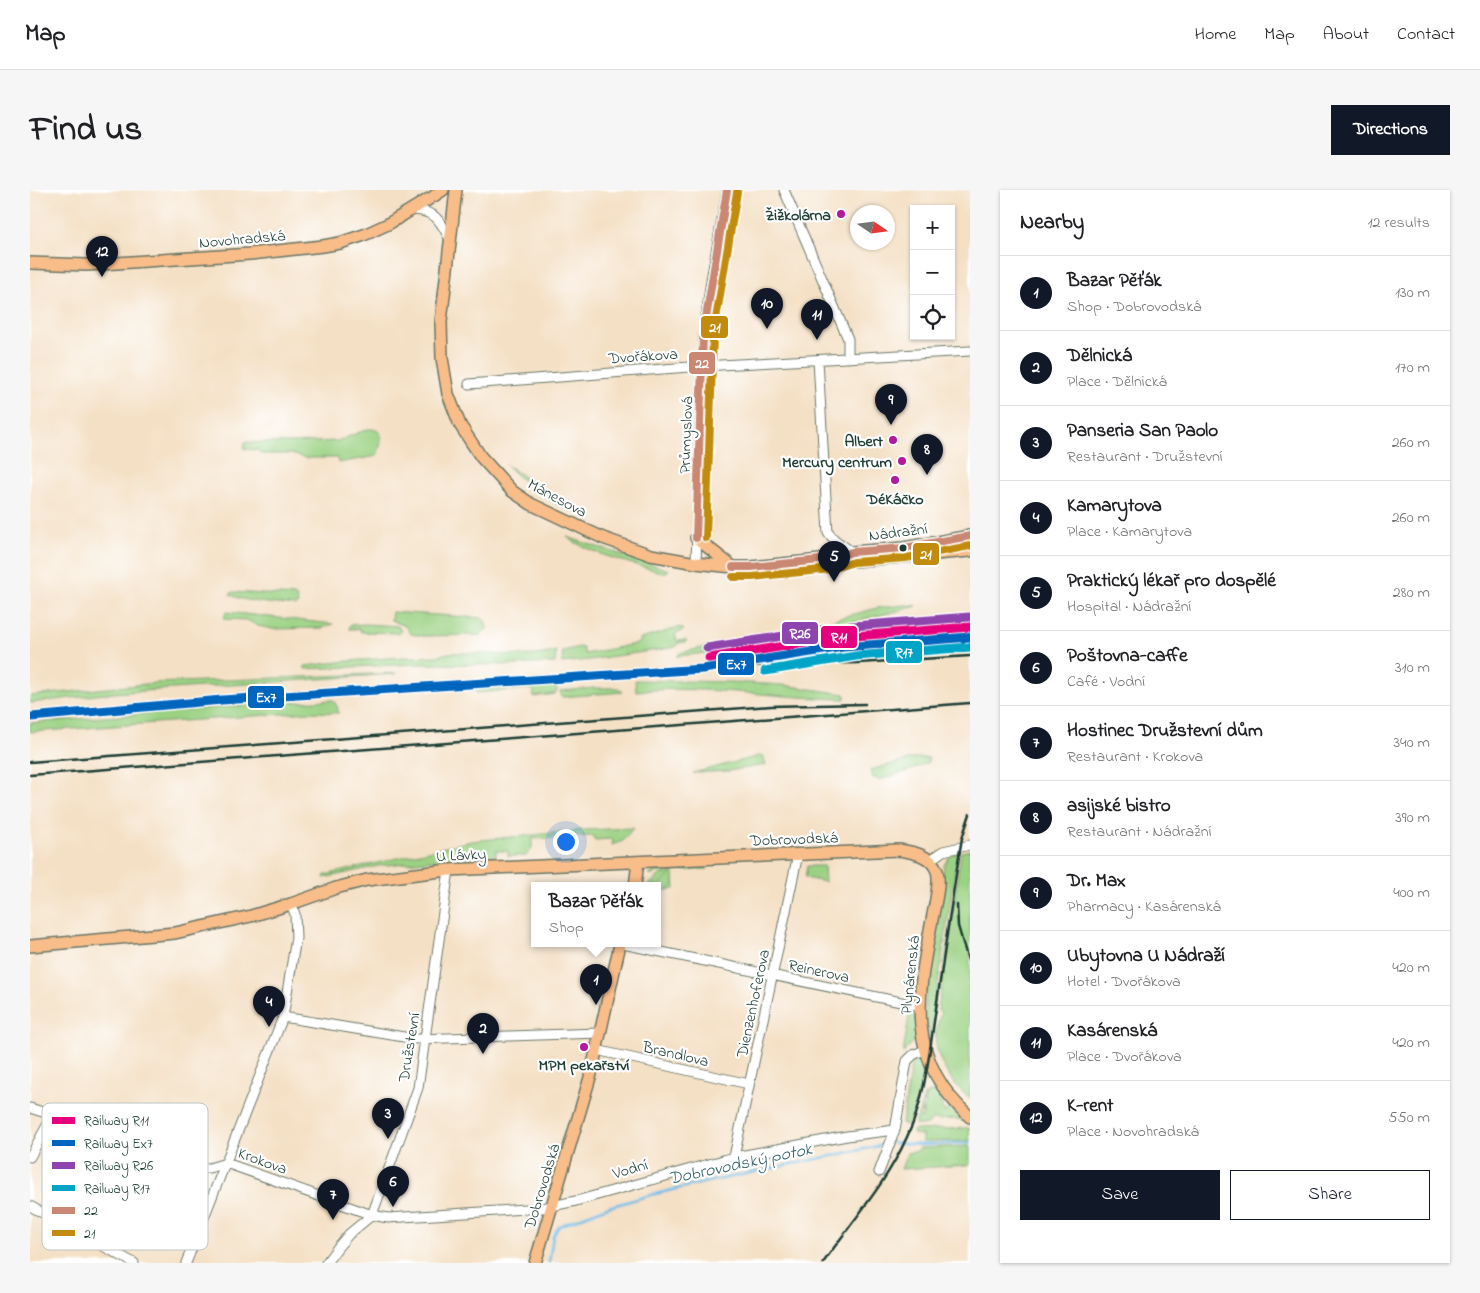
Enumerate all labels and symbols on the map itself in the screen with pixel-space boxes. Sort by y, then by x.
place label: Žižkolárna [765,204,831,228]
north arrow [850,205,895,250]
marker: Žižkolárna [835,208,847,220]
street label: Novohradská [198,224,286,256]
pin: 12 [86,236,118,277]
pin: 10 [751,288,783,329]
pin: 11 [801,299,833,340]
line badge: 21 [700,315,729,339]
text: 21 [708,318,721,339]
street label: Dvořákova [607,343,679,371]
line badge: 22 [688,351,716,375]
text: 22 [694,354,709,375]
pin: 9 [875,384,907,425]
street label: Průmyslová [674,396,700,474]
place label: Albert [845,430,884,454]
marker: Albert [887,434,899,446]
pin: 8 [911,434,943,475]
place label: Mercury centrum [782,451,893,476]
marker: Mercury centrum [896,455,908,467]
street label: Mánesova [523,473,591,524]
marker: DéKáčko [889,474,901,486]
place label: DéKáčko [865,488,924,512]
street label: Nádražní [868,517,929,548]
pin: 5 [818,541,850,582]
line badge: 21 [912,542,940,566]
unlabelled marker [898,543,908,553]
text: 21 [919,545,932,566]
line badge: R26 [781,621,819,645]
text: R26 [789,624,811,645]
line badge: R11 [820,625,858,649]
text: R11 [830,628,848,649]
line badge: R17 [885,640,923,664]
text: R17 [894,643,913,664]
line badge: Ex7 [717,652,755,676]
text: Ex7 [726,655,746,676]
line badge: Ex7 [247,685,285,709]
text: Ex7 [256,688,276,709]
street label: Dobrovodská [749,826,838,854]
your location [553,829,579,855]
street label: U Lávky [435,843,487,869]
street label: Plynárenská [895,935,927,1016]
street label: Dienzenhoferova [731,947,777,1061]
street label: Reinerova [786,954,851,990]
pin: 1 [580,964,612,1005]
pin: 4 [253,986,285,1027]
street label: Družstevní [392,1011,427,1085]
pin: 2 [467,1013,499,1054]
street label: Brandlova [639,1035,711,1074]
marker: MPM pekařství [578,1041,590,1053]
place label: MPM pekařství [539,1054,630,1078]
pin: 3 [372,1098,404,1139]
legend [42,1103,208,1250]
text: Railway R11 [84,1111,149,1133]
text: Railway Ex7 [84,1134,153,1156]
water label: Dobrovodský potok [666,1137,816,1193]
street label: Dobrovodská [518,1141,567,1233]
street label: Krokova [234,1142,290,1182]
street label: Vodní [609,1153,651,1187]
text: Railway R26 [84,1156,153,1178]
pin: 6 [377,1166,409,1207]
text: Railway R17 [84,1179,150,1201]
pin: 7 [317,1179,349,1220]
text: 22 [84,1201,98,1222]
text: 21 [84,1224,96,1245]

